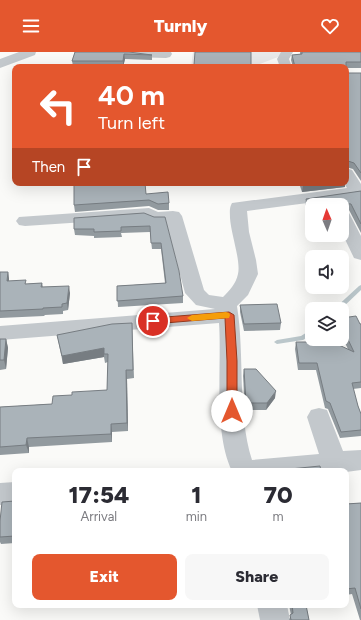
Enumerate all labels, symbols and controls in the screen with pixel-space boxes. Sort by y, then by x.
icon: menu [20,15,42,37]
text: Turnly [154,15,207,37]
icon: heart [319,15,341,37]
text: 40 m [98,78,165,112]
icon: left [32,80,84,132]
text: Turn left [98,112,165,134]
icon: arrive [73,156,95,178]
text: Then [32,158,65,176]
north arrow [305,198,349,242]
map controls [305,198,349,346]
button: sound [305,250,349,294]
button: layers [305,302,349,346]
pin [136,304,170,338]
icon: arrive [142,310,164,332]
position arrow [211,390,253,432]
text: 17:54 [68,480,129,509]
text: 1 [191,480,201,509]
text: 70 [263,480,293,509]
text: Arrival [80,509,117,524]
text: min [186,509,207,524]
text: m [272,509,284,524]
button: Exit [32,554,177,600]
button: Share [185,554,329,600]

